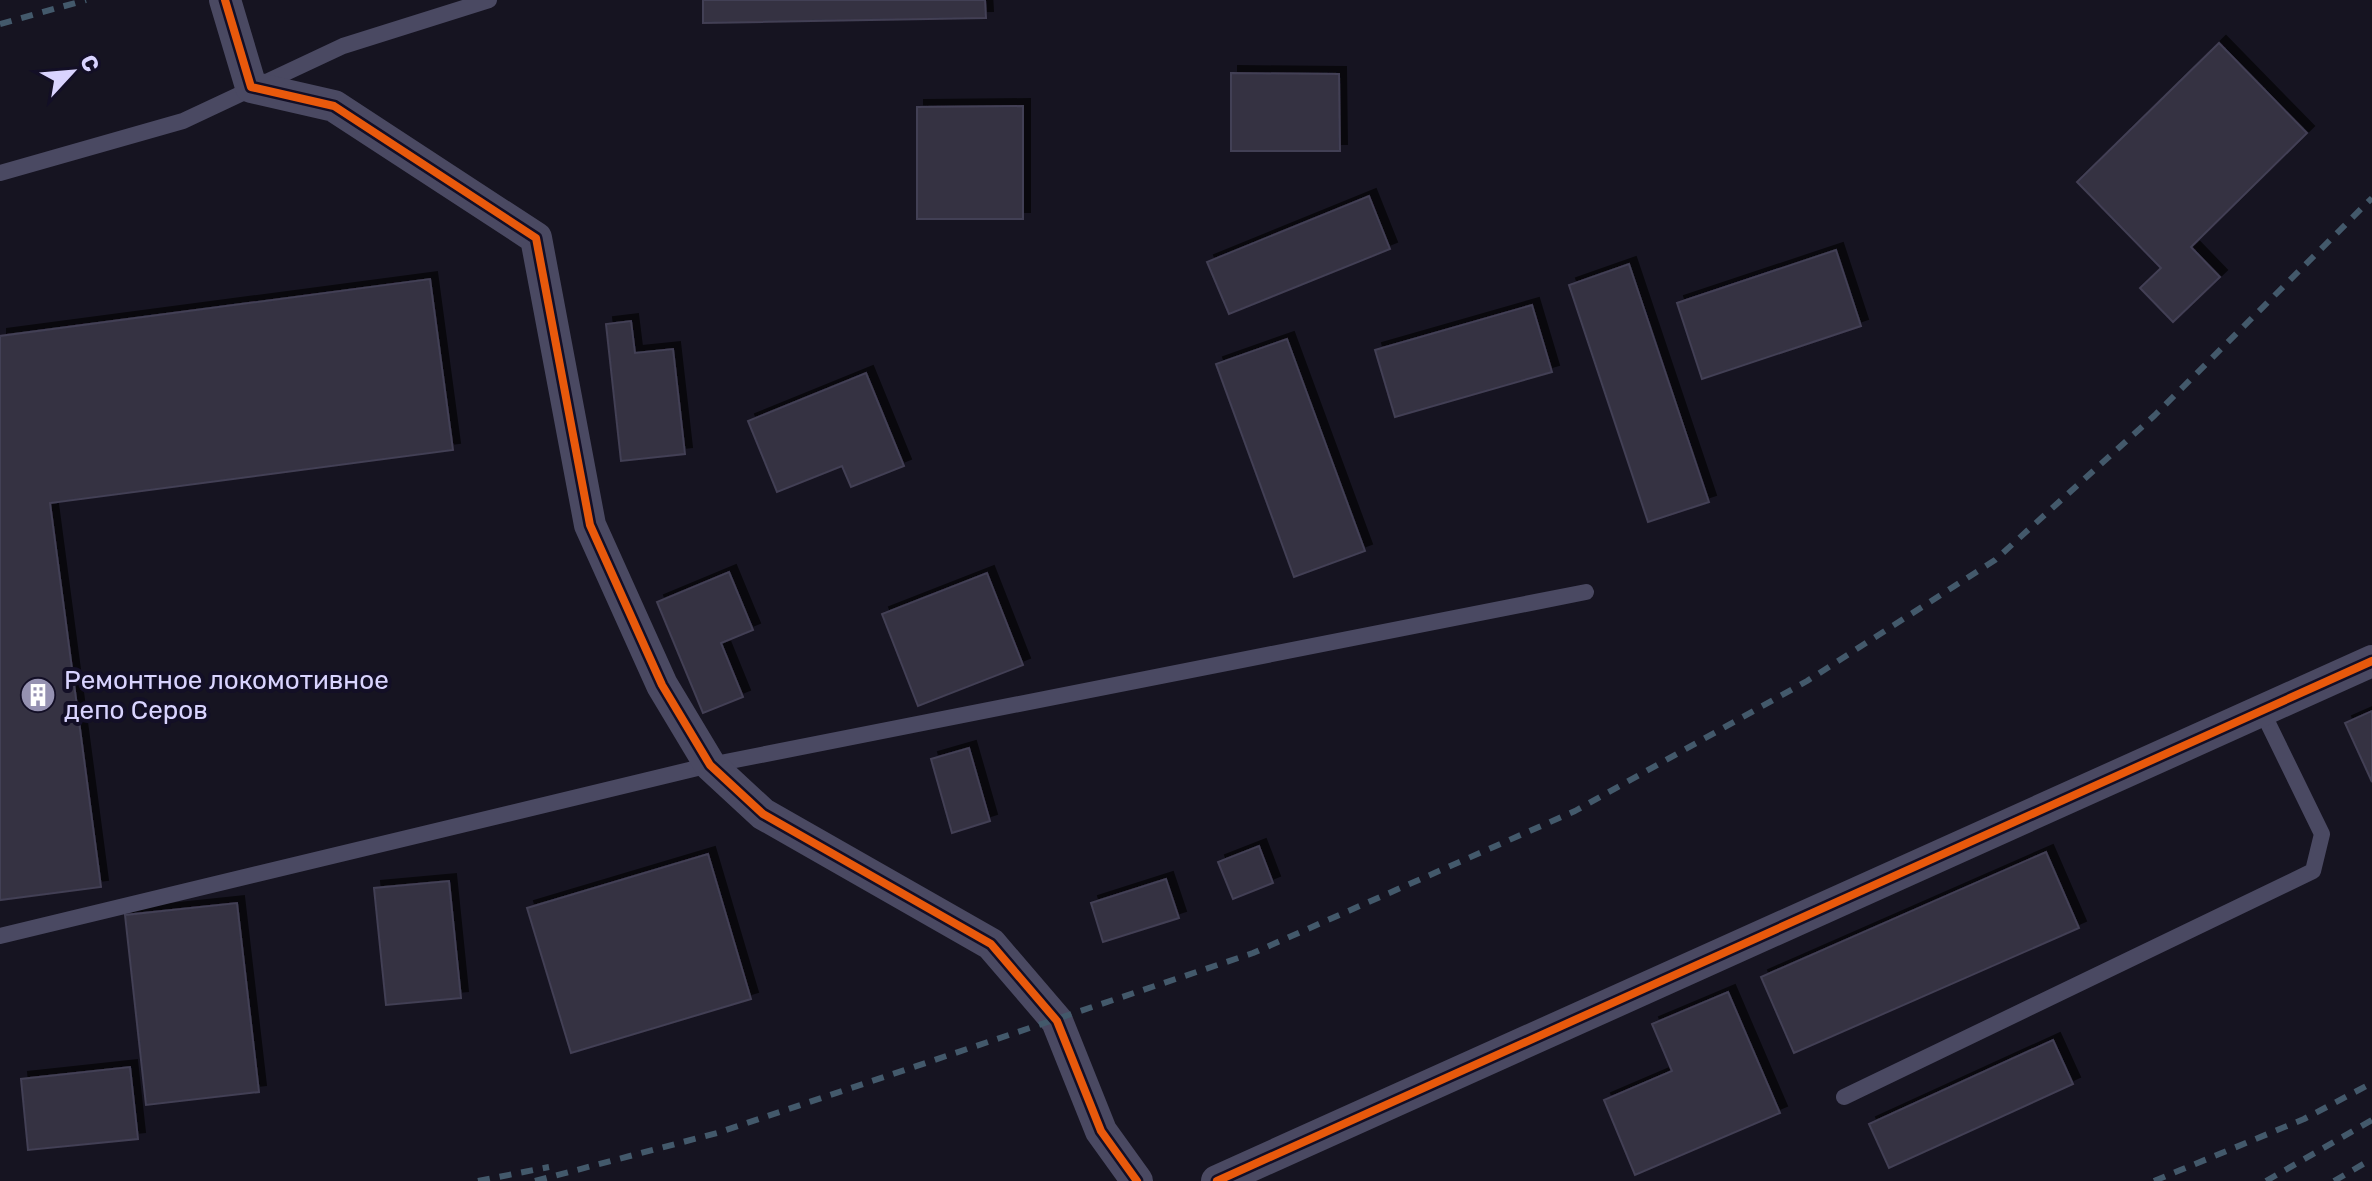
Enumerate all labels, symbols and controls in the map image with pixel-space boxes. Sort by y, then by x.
north arrow [32,32,112,112]
text: С [74,51,105,76]
place label: Ремонтное локомотивное депо Серов [64,665,389,726]
building icon: Ремонтное локомотивное депо Серов [19,676,57,714]

